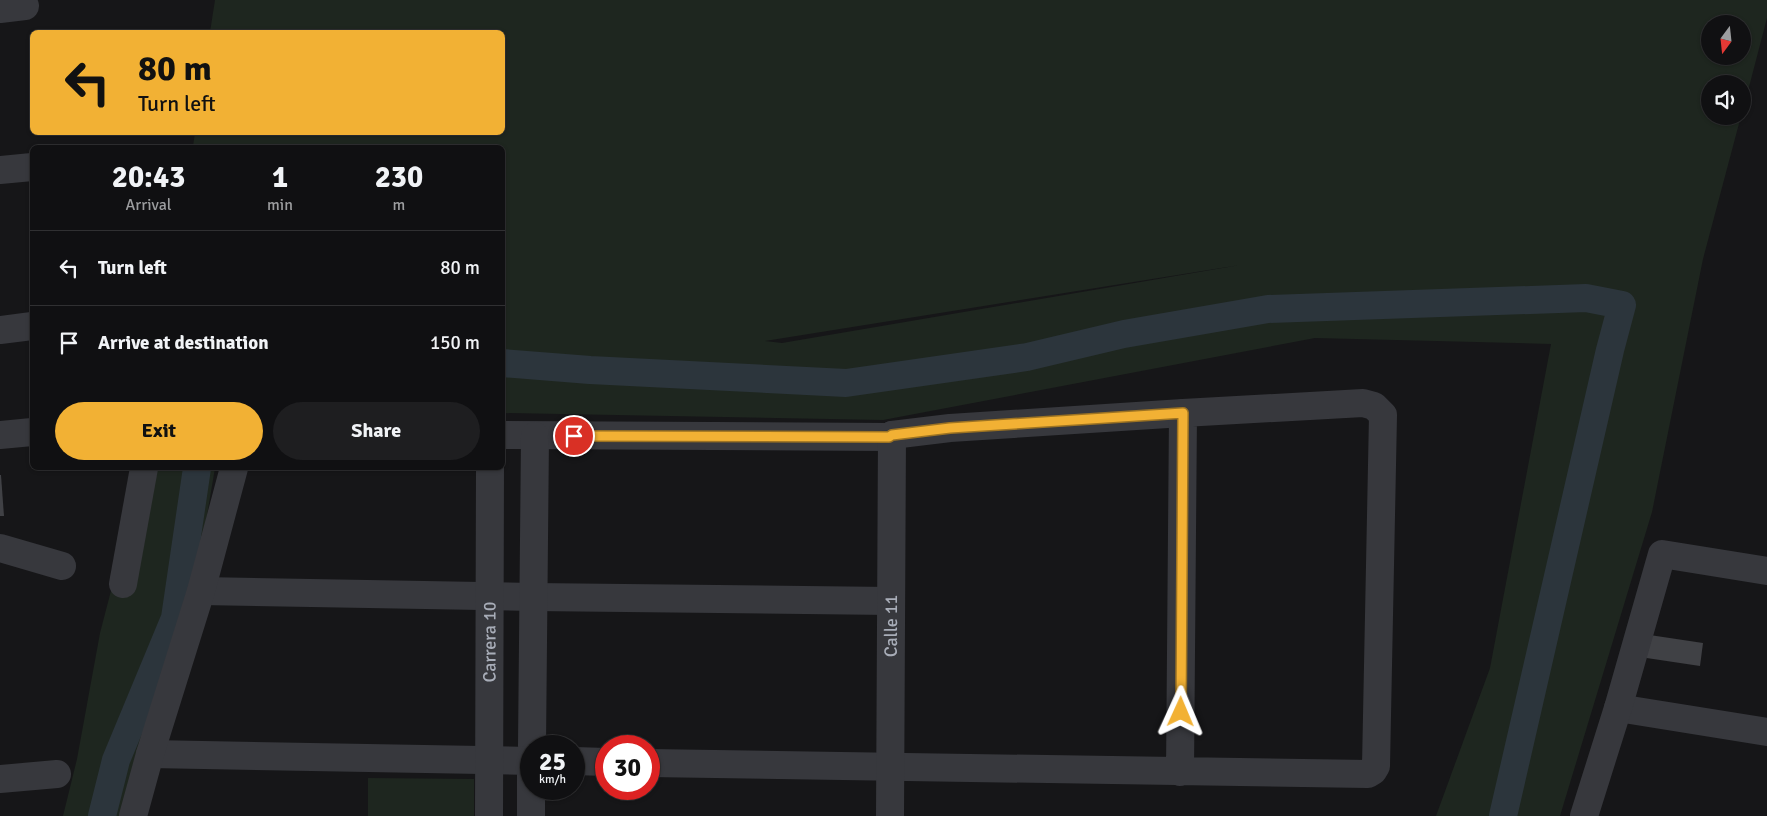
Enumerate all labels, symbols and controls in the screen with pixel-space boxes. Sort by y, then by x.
north arrow [1701,15,1751,65]
map controls [1701,15,1751,125]
text: 80 m [138,47,212,90]
icon: left [55,50,120,115]
button: sound [1701,75,1751,125]
text: Turn left [138,90,216,117]
text: 20:43 [112,159,185,196]
text: 1 [272,159,288,196]
text: 230 [375,159,423,196]
text: Arrival [125,195,172,215]
text: min [267,195,293,215]
text: m [393,195,405,215]
icon: left [55,254,83,282]
text: Turn left [98,256,167,280]
text: 80 m [440,256,480,280]
icon: arrive [55,329,83,357]
text: Arrive at destination [98,331,269,355]
text: 150 m [430,331,480,355]
button: Exit [55,402,263,460]
button: Share [273,402,480,460]
pin [553,415,595,457]
icon: arrive [560,422,588,450]
street label: Calle 11 [880,595,902,657]
street label: Carrera 10 [478,602,501,682]
position arrow [1154,685,1206,737]
speed limit sign: 30 [595,735,660,800]
text: 25 [539,746,566,777]
text: km/h [539,772,566,787]

